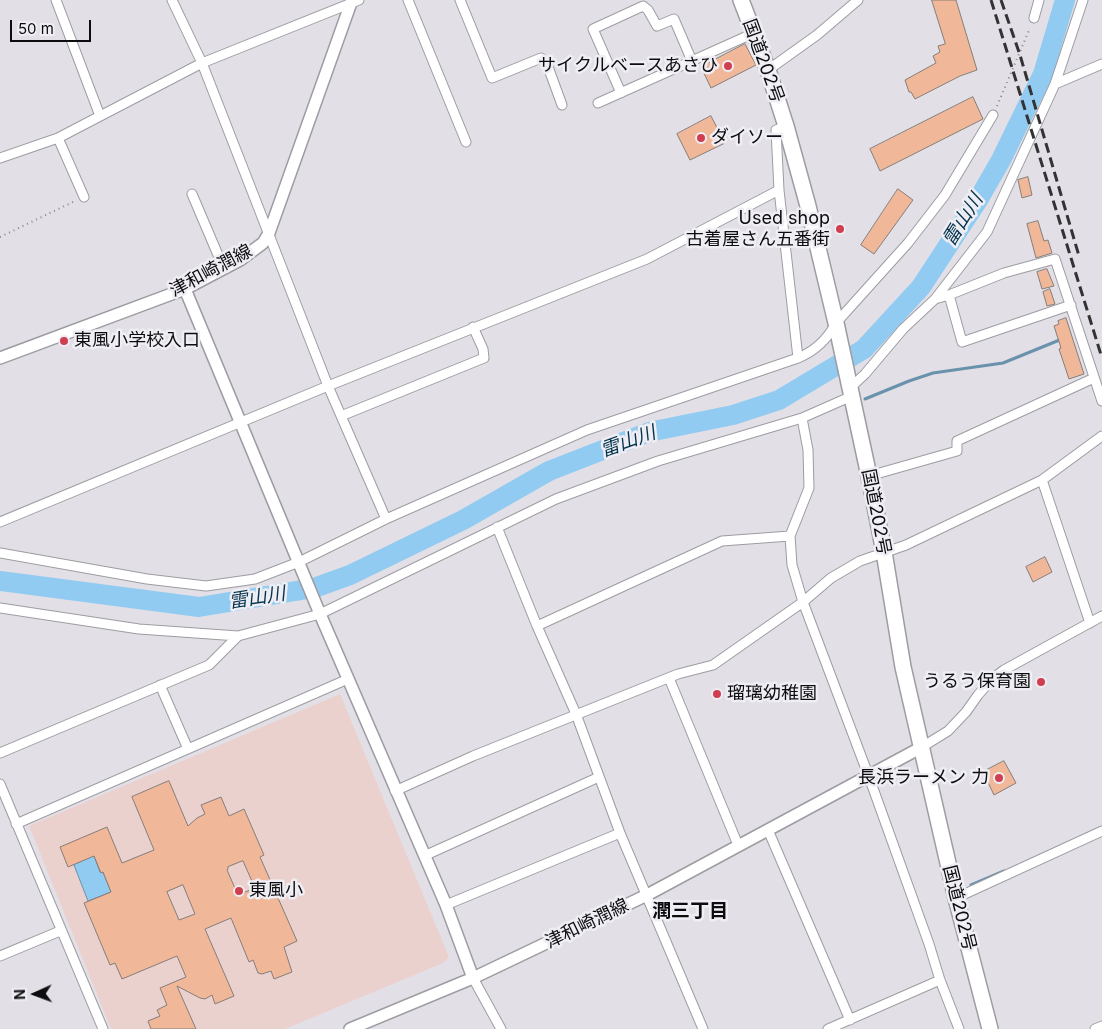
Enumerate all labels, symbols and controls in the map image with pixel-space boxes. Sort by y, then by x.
scale bar [12,10,94,42]
street label: 国道202号 [738,16,788,106]
text: 50 m [18,19,54,38]
place label: サイクルベースあさひ [538,55,718,77]
marker: サイクルベースあさひ [722,60,734,72]
place label: ダイソー [711,127,783,149]
marker: ダイソー [695,132,707,144]
water label: 雷山川 [938,190,988,250]
place label: Used shop 古着屋さん五番街 [686,208,830,250]
marker: Used shop 古着屋さん五番街 [834,223,846,235]
street label: 津和崎潤線 [166,240,256,302]
place label: 東風小学校入口 [74,330,200,352]
marker: 東風小学校入口 [58,335,70,347]
water label: 雷山川 [597,422,659,462]
street label: 国道202号 [857,467,895,557]
water label: 雷山川 [227,582,287,614]
place label: うるう保育園 [923,671,1031,693]
marker: うるう保育園 [1035,676,1047,688]
place label: 瑠璃幼稚園 [727,683,817,705]
marker: 瑠璃幼稚園 [711,688,723,700]
place label: 長浜ラーメン 力 [858,767,989,789]
marker: 長浜ラーメン 力 [993,772,1005,784]
street label: 国道202号 [938,863,980,953]
place label: 東風小 [249,880,303,902]
marker: 東風小 [233,885,245,897]
street label: 津和崎潤線 [542,895,632,953]
district label: 潤三丁目 [652,900,728,922]
north arrow [10,969,60,1019]
text: N [11,989,28,1000]

